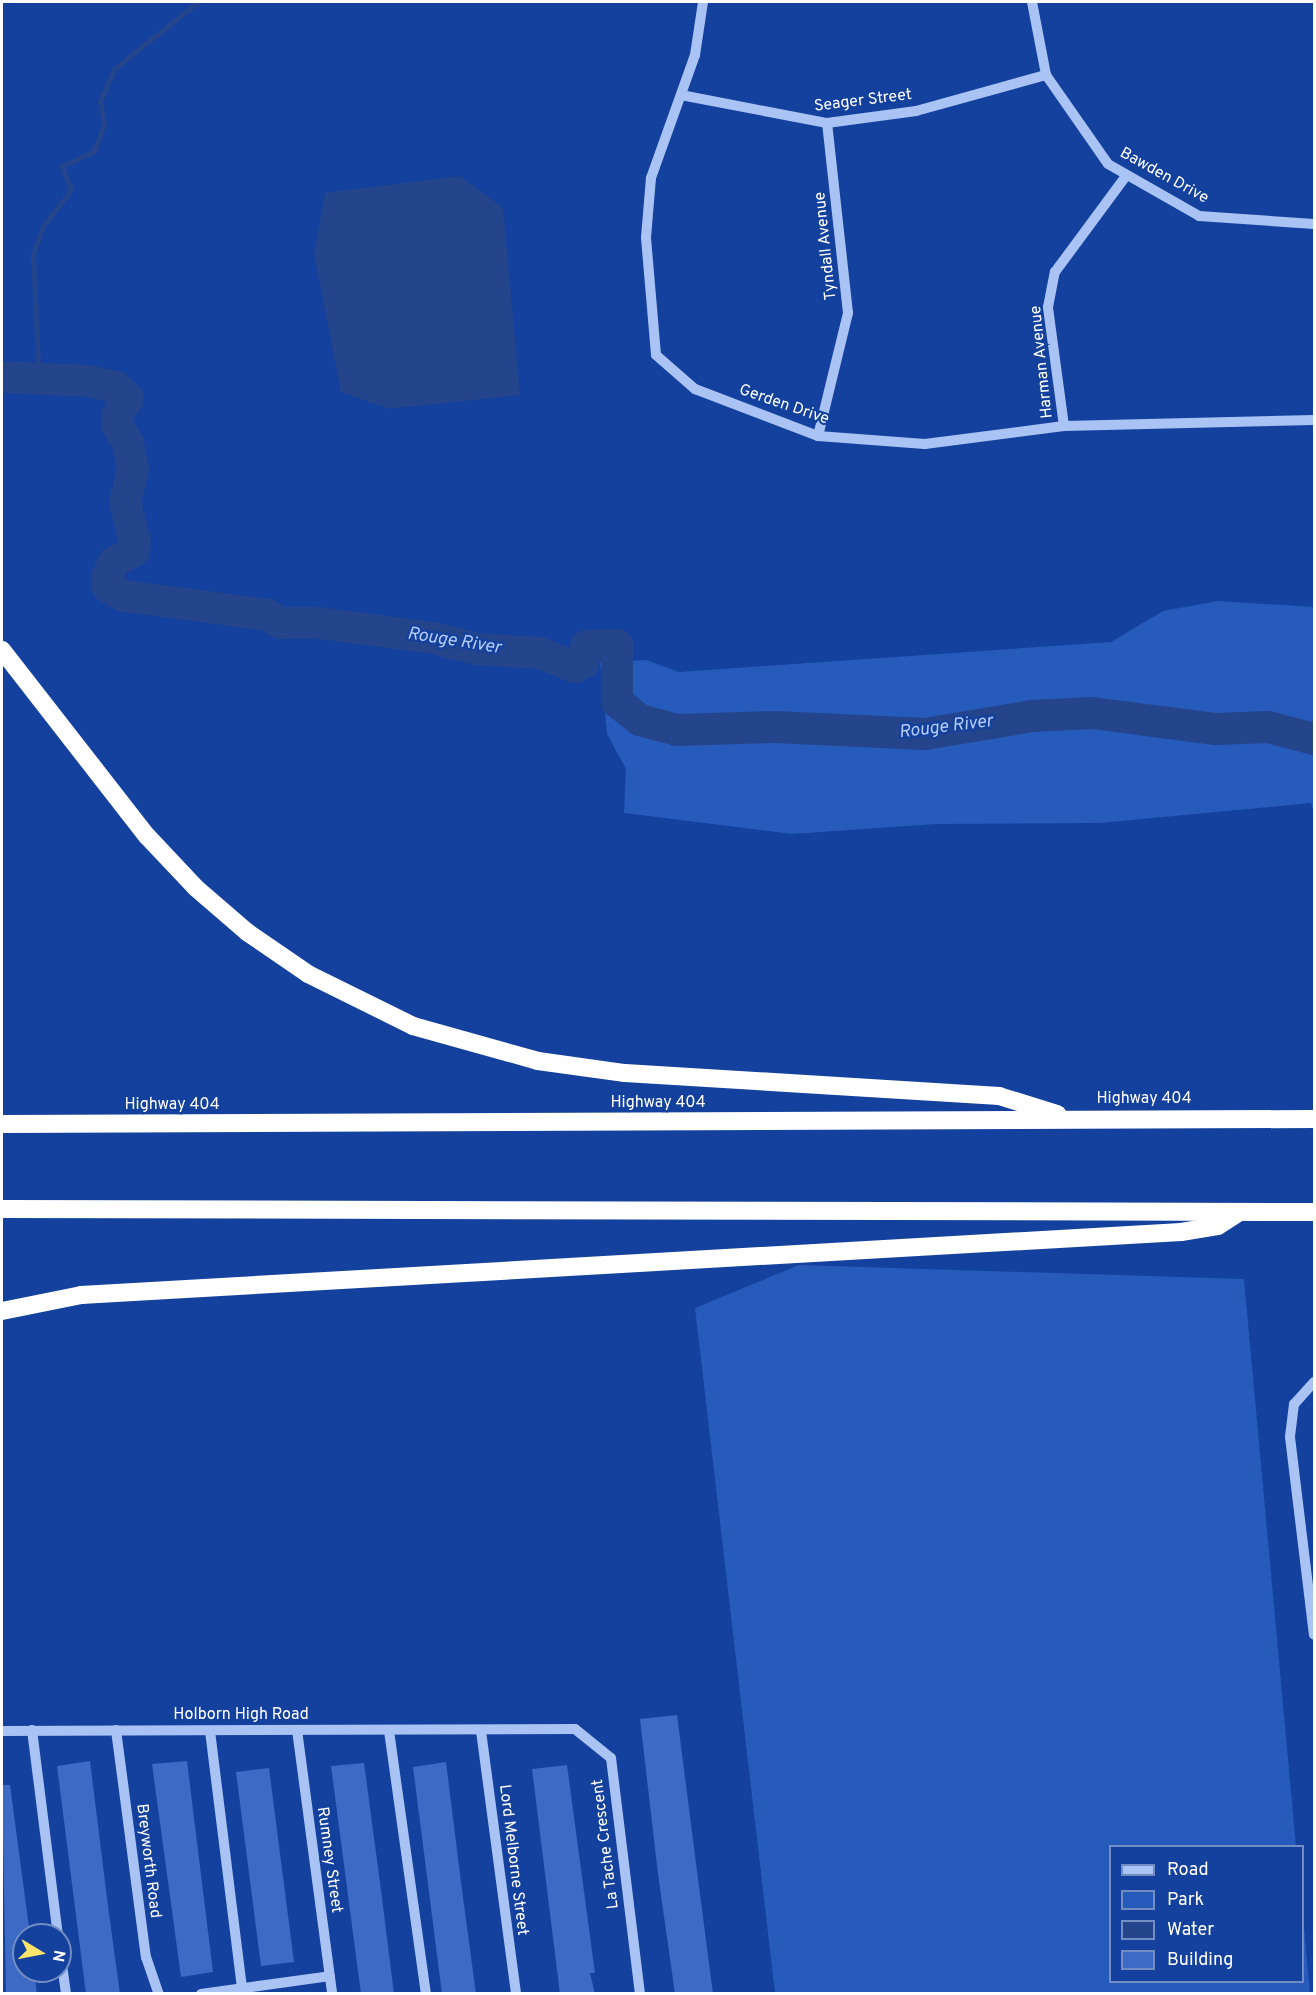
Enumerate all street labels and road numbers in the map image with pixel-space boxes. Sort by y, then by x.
street label: Seager Street [813,85,913,117]
street label: Bawden Drive [1116,144,1212,208]
street label: Tyndall Avenue [811,190,841,302]
street label: Harman Avenue [1026,304,1058,420]
street label: Gerden Drive [736,381,832,429]
street label: Highway 404 [1096,1089,1192,1109]
street label: Highway 404 [610,1093,706,1113]
street label: Highway 404 [124,1095,220,1115]
street label: Holborn High Road [173,1705,309,1725]
street label: La Tache Crescent [588,1778,624,1910]
street label: Lord Melborne Street [494,1783,532,1937]
street label: Breyworth Road [131,1803,165,1919]
street label: Rumney Street [312,1806,346,1914]

